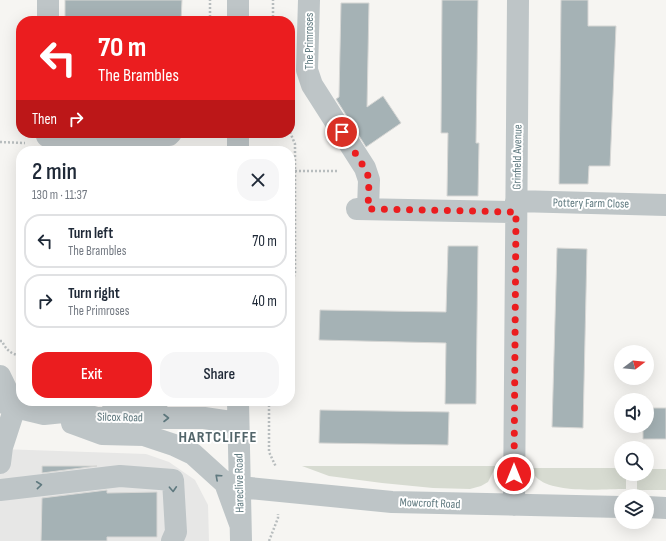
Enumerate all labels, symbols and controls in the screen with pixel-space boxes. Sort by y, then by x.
street label: The Primroses [302,13,317,69]
text: 70 m [98,31,146,64]
icon: left [32,32,84,84]
text: The Brambles [98,65,179,86]
icon: right [65,108,87,130]
text: Then [32,110,57,129]
pin [325,115,359,149]
icon: arrive [331,121,353,143]
street label: Grinfield Avenue [509,124,526,190]
text: 2 min [32,157,77,186]
button: close [237,159,279,201]
text: 130 m · 11:37 [32,187,87,203]
street label: Pottery Farm Close [553,195,629,212]
text: Turn left [68,224,113,243]
icon: left [34,230,56,252]
text: 70 m [252,232,277,251]
text: The Brambles [68,243,126,259]
text: Turn right [68,284,120,303]
icon: right [34,290,56,312]
text: 40 m [252,292,277,311]
text: The Primroses [68,303,129,319]
north arrow [614,345,654,385]
map controls [614,345,654,529]
button: Exit [32,352,152,398]
button: Share [160,352,279,398]
button: sound [614,393,654,433]
street label: Silcox Road [97,410,143,425]
one-way arrow [163,414,169,422]
district label: HARTCLIFFE [179,428,257,447]
button: search [614,441,654,481]
street label: Hareclive Road [231,453,248,513]
position arrow [493,453,535,495]
one-way arrow [216,475,223,482]
one-way arrow [36,481,42,490]
one-way arrow [169,486,178,492]
button: layers [614,489,654,529]
street label: Mowcroft Road [399,495,461,512]

